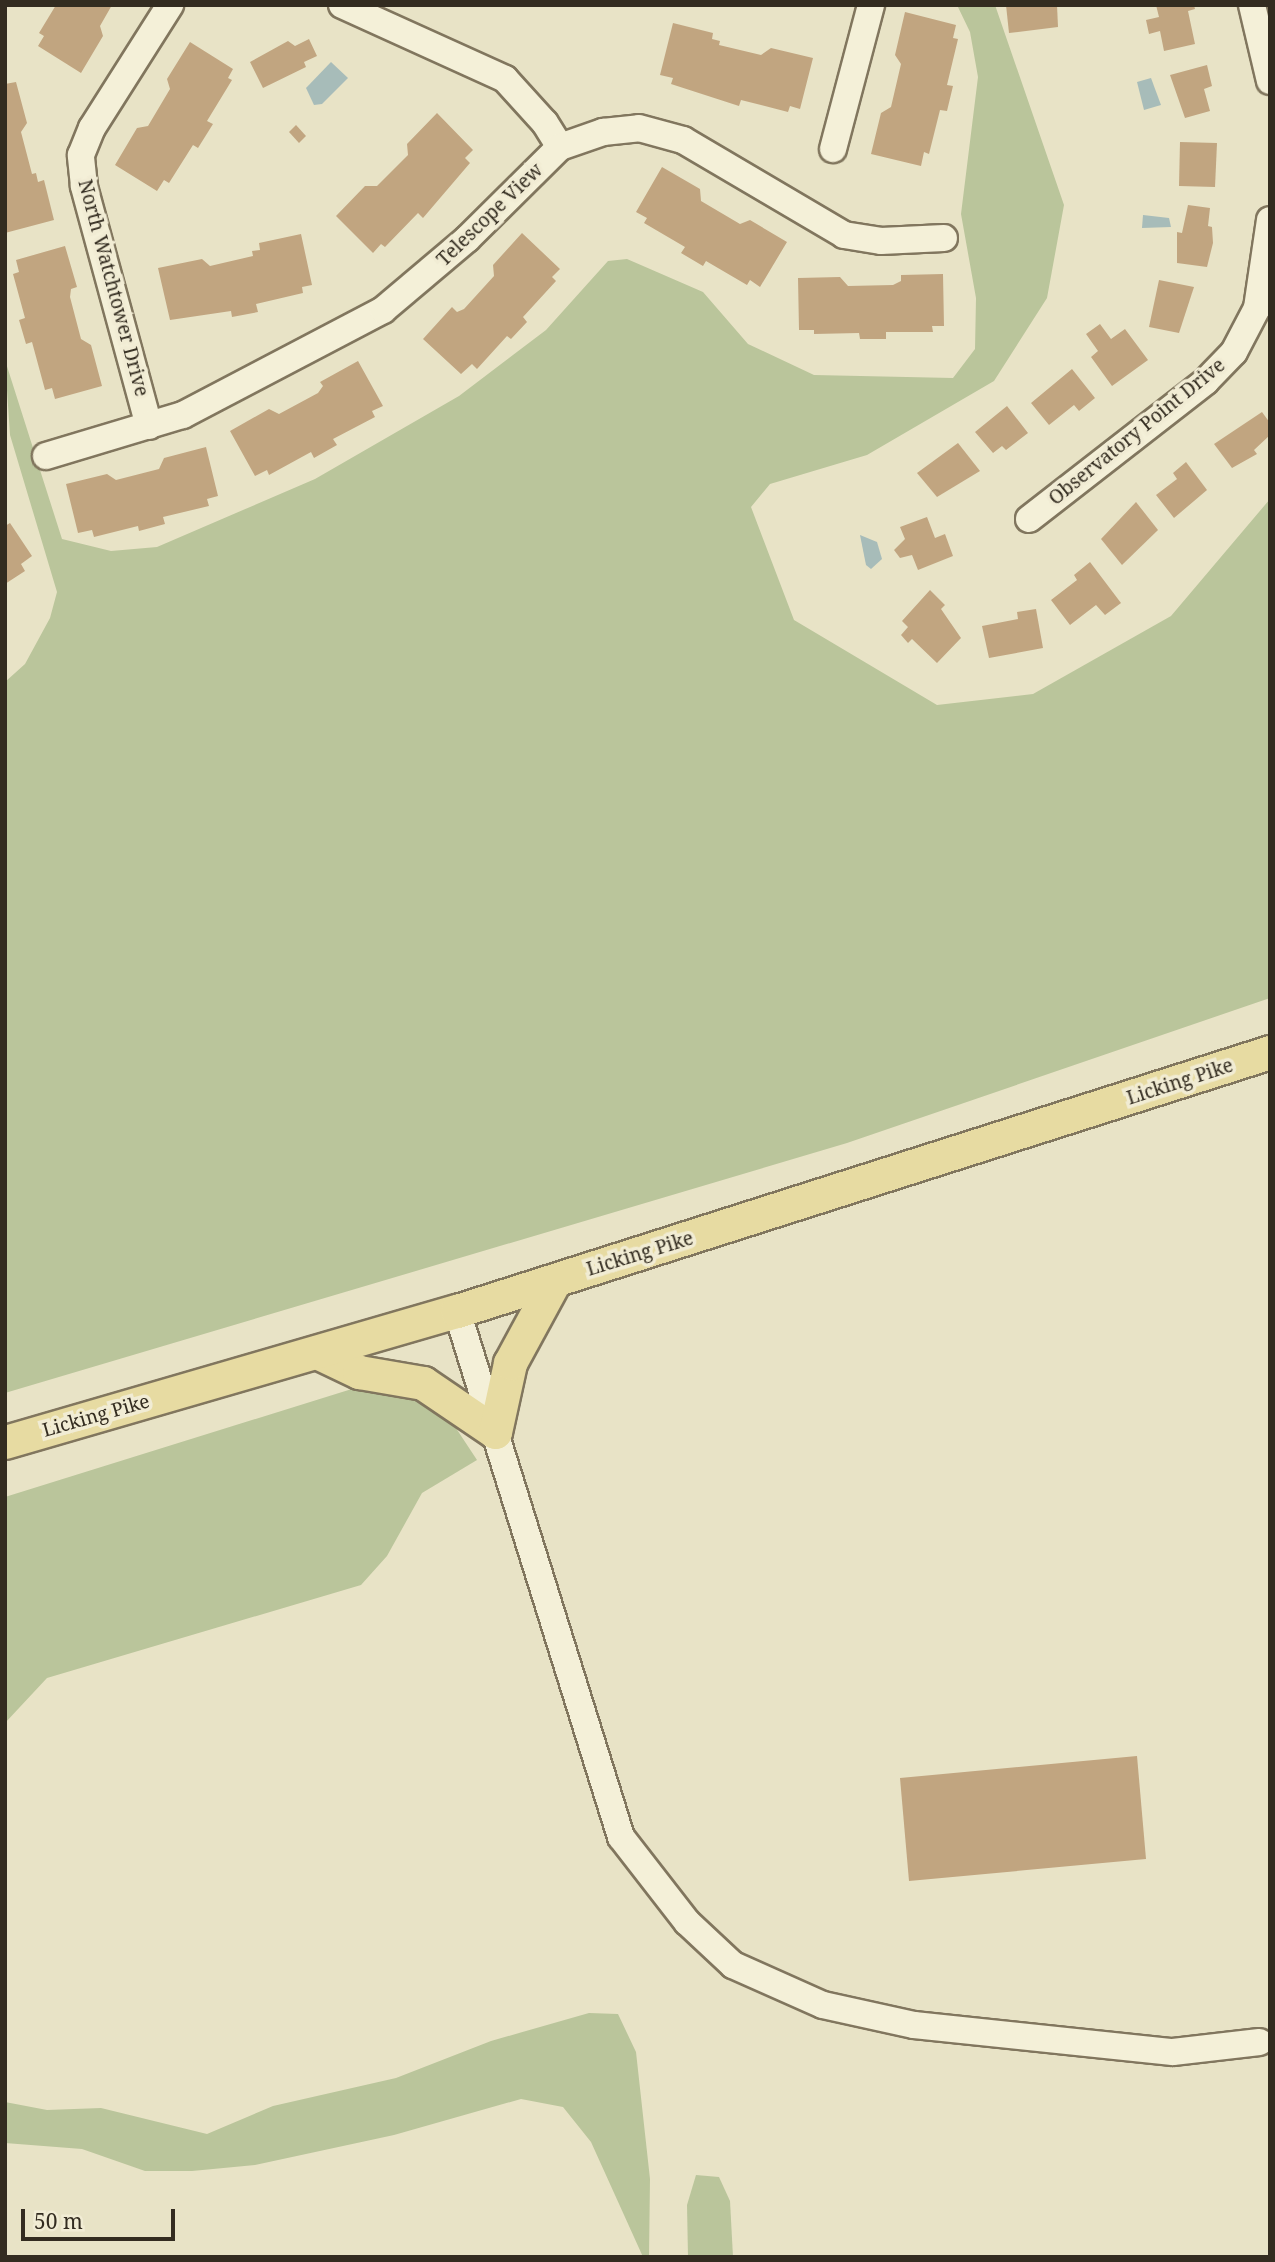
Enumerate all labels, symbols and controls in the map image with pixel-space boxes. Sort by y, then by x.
street label: Telescope View [432,159,548,271]
street label: North Watchtower Drive [73,177,153,399]
street label: Observatory Point Drive [1044,354,1230,510]
street label: Licking Pike [1124,1054,1236,1110]
street label: Licking Pike [584,1227,696,1281]
street label: Licking Pike [40,1390,152,1442]
scale bar [24,2196,178,2240]
text: 50 m [34,2207,83,2235]

